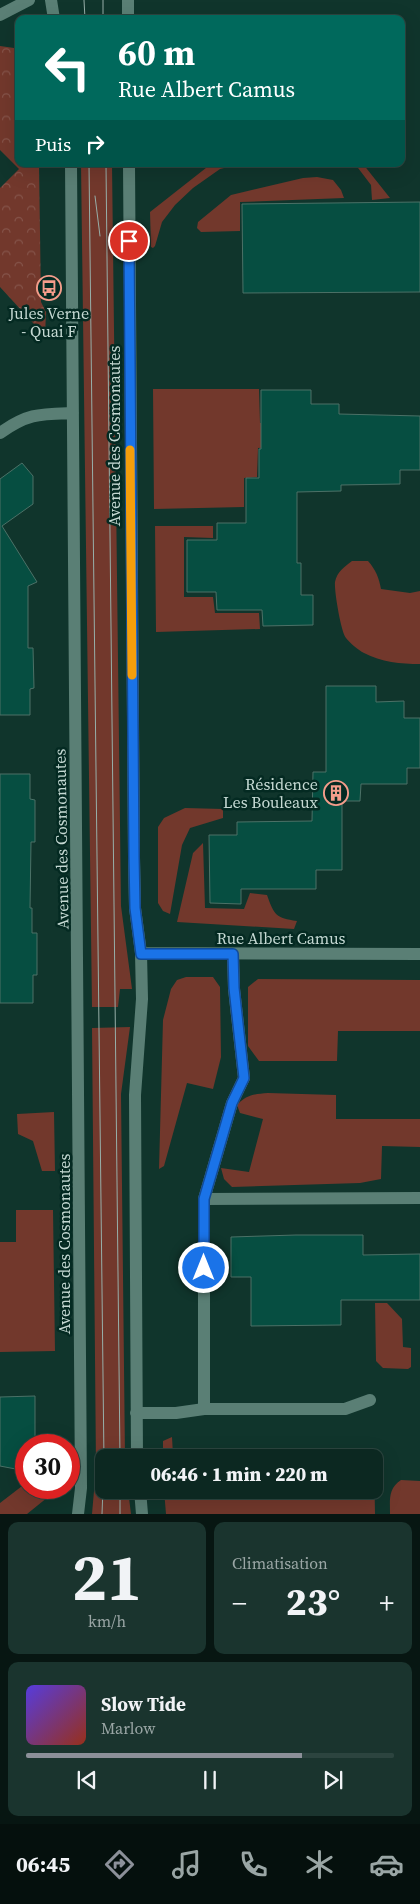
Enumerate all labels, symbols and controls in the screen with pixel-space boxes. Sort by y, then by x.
text: 60 m [118,29,195,77]
icon: left [35,35,100,100]
text: Rue Albert Camus [118,74,295,104]
icon: right [81,130,109,158]
text: Puis [35,131,71,157]
pin [108,220,150,262]
icon: arrive [115,227,143,255]
bus stop icon: Jules Verne - Quai F [36,275,62,301]
place label: Jules Verne - Quai F [8,302,89,342]
street label: Avenue des Cosmonautes [103,346,125,526]
street label: Avenue des Cosmonautes [48,748,74,930]
place label: Résidence Les Bouleaux [223,773,319,813]
building icon: Résidence Les Bouleaux [323,780,349,806]
street label: Rue Albert Camus [217,927,345,949]
street label: Avenue des Cosmonautes [53,1154,75,1334]
position arrow [177,1241,229,1293]
speed limit sign: 30 [15,1434,80,1499]
text: 06:46 · 1 min · 220 m [150,1461,328,1487]
text: 21 [72,1533,142,1622]
text: Climatisation [232,1552,328,1574]
text: 23° [286,1576,340,1628]
text: − [232,1584,247,1622]
text: + [379,1584,394,1622]
text: km/h [88,1610,126,1632]
text: Slow Tide [101,1691,186,1717]
text: Marlow [101,1717,156,1739]
icon: previous [73,1766,101,1794]
icon: pause [196,1766,224,1794]
icon: next [319,1766,347,1794]
icon: directions [102,1847,137,1882]
icon: music [169,1847,204,1882]
icon: phone [236,1847,271,1882]
icon: climate [302,1847,337,1882]
icon: car [369,1847,404,1882]
text: 06:45 [16,1849,70,1879]

